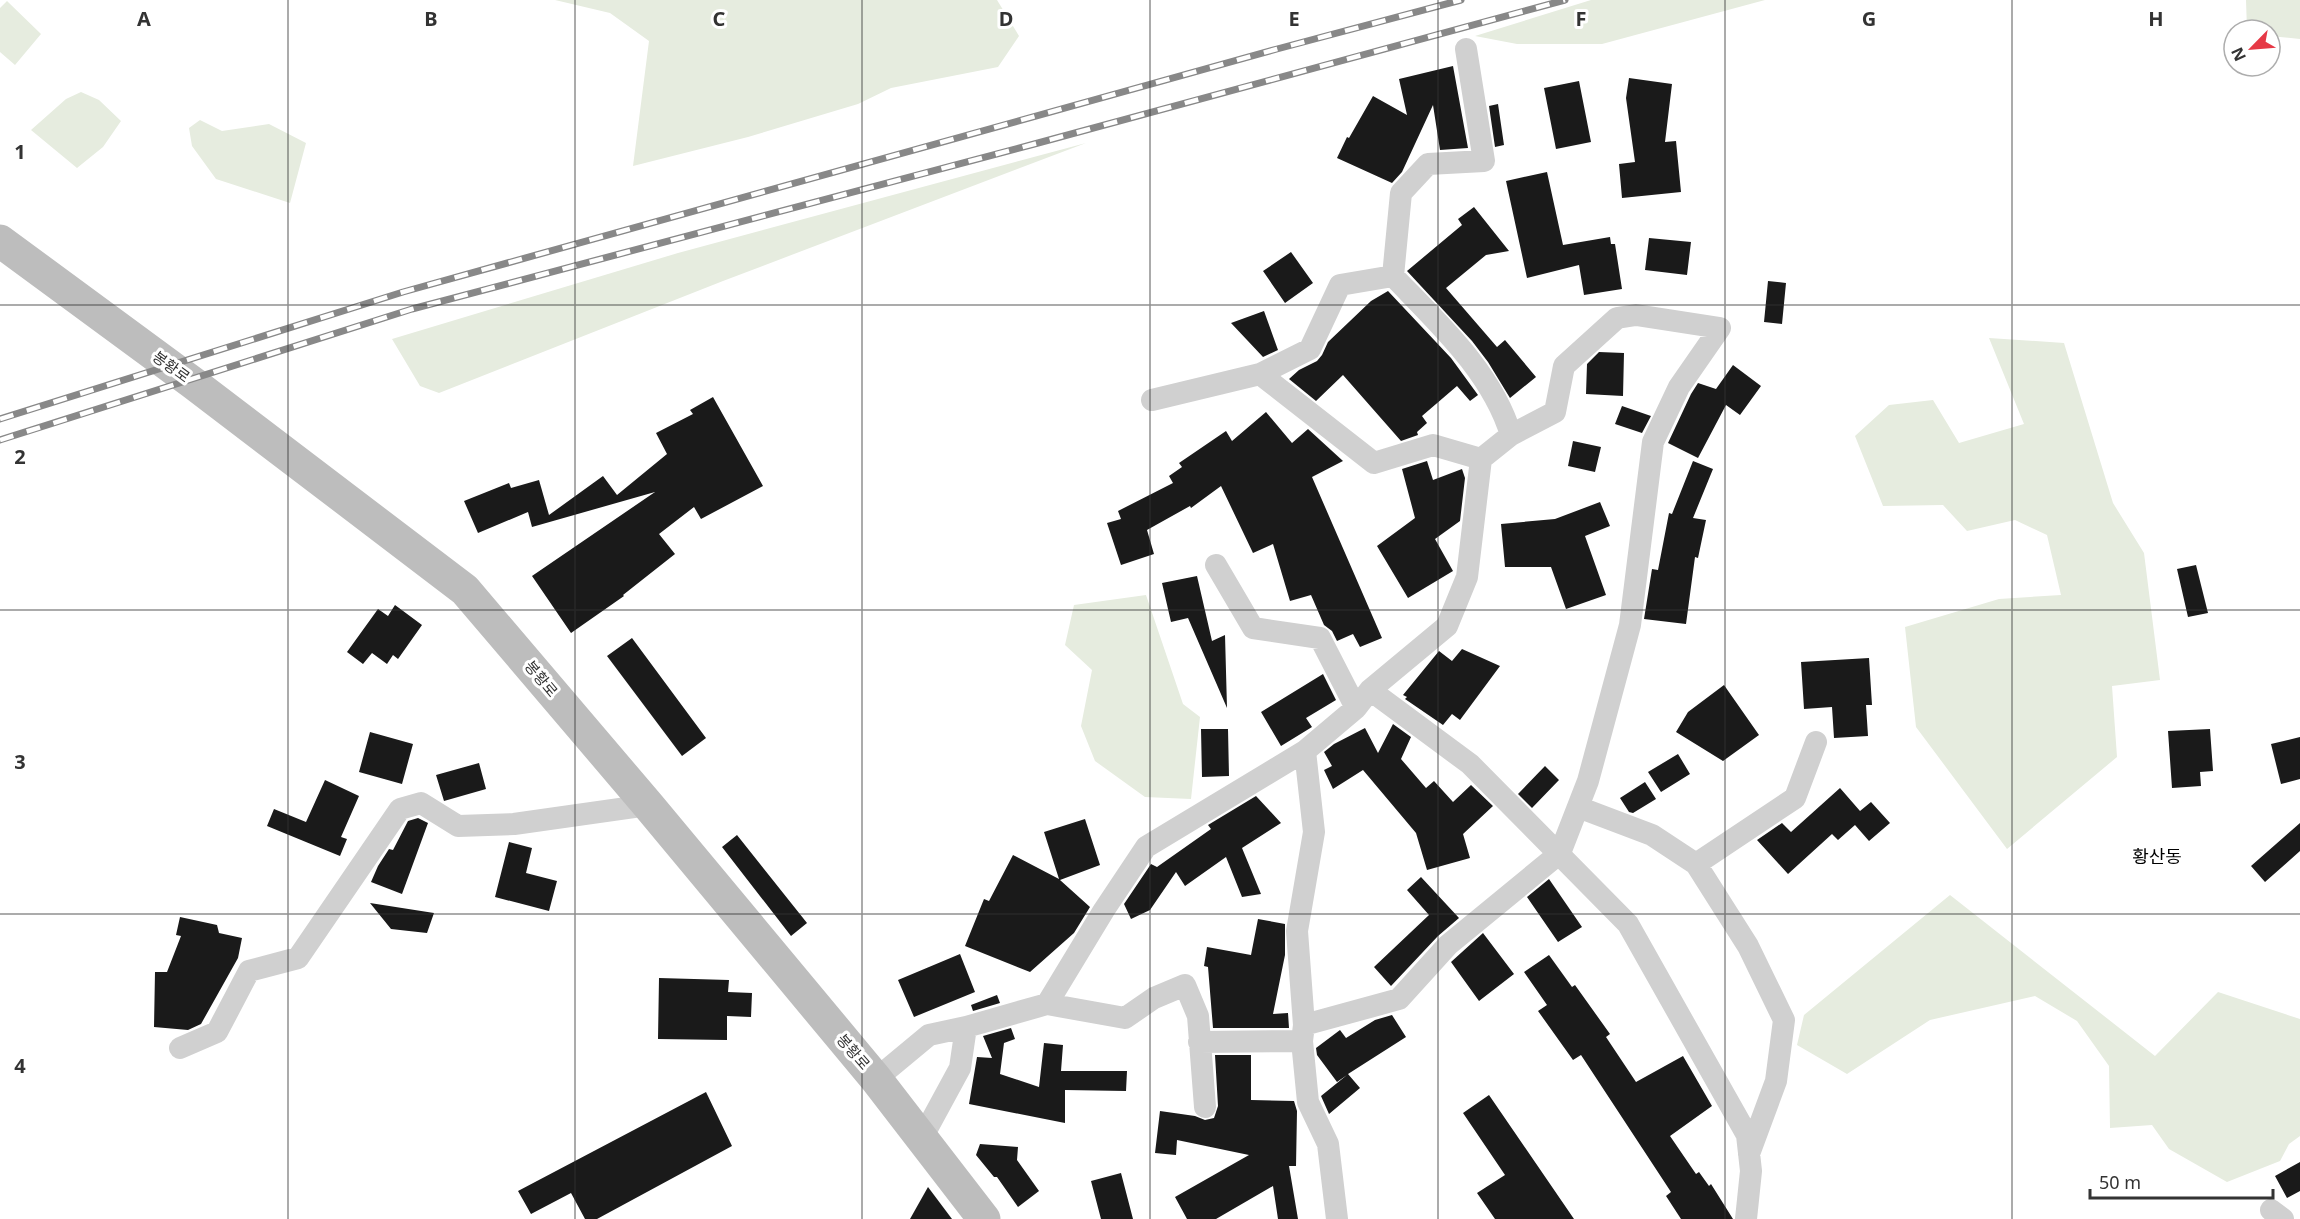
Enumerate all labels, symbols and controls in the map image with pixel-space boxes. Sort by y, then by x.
text: A [137,5,151,32]
text: B [424,5,438,32]
text: C [713,5,726,32]
text: D [999,5,1013,32]
text: E [1288,5,1300,32]
text: F [1576,5,1586,32]
text: G [1862,5,1876,32]
text: H [2148,5,2164,32]
north arrow [2222,18,2282,78]
text: N [2226,44,2251,65]
text: 1 [14,138,26,165]
street label: 봉황로 [149,346,194,386]
text: 2 [14,443,26,470]
street label: 봉황로 [521,656,563,701]
text: 3 [14,748,26,775]
district label: 황산동 [2132,844,2182,868]
street label: 봉황로 [833,1029,875,1074]
text: 4 [14,1052,26,1079]
scale bar [2090,1162,2273,1200]
text: 50 m [2099,1170,2141,1194]

